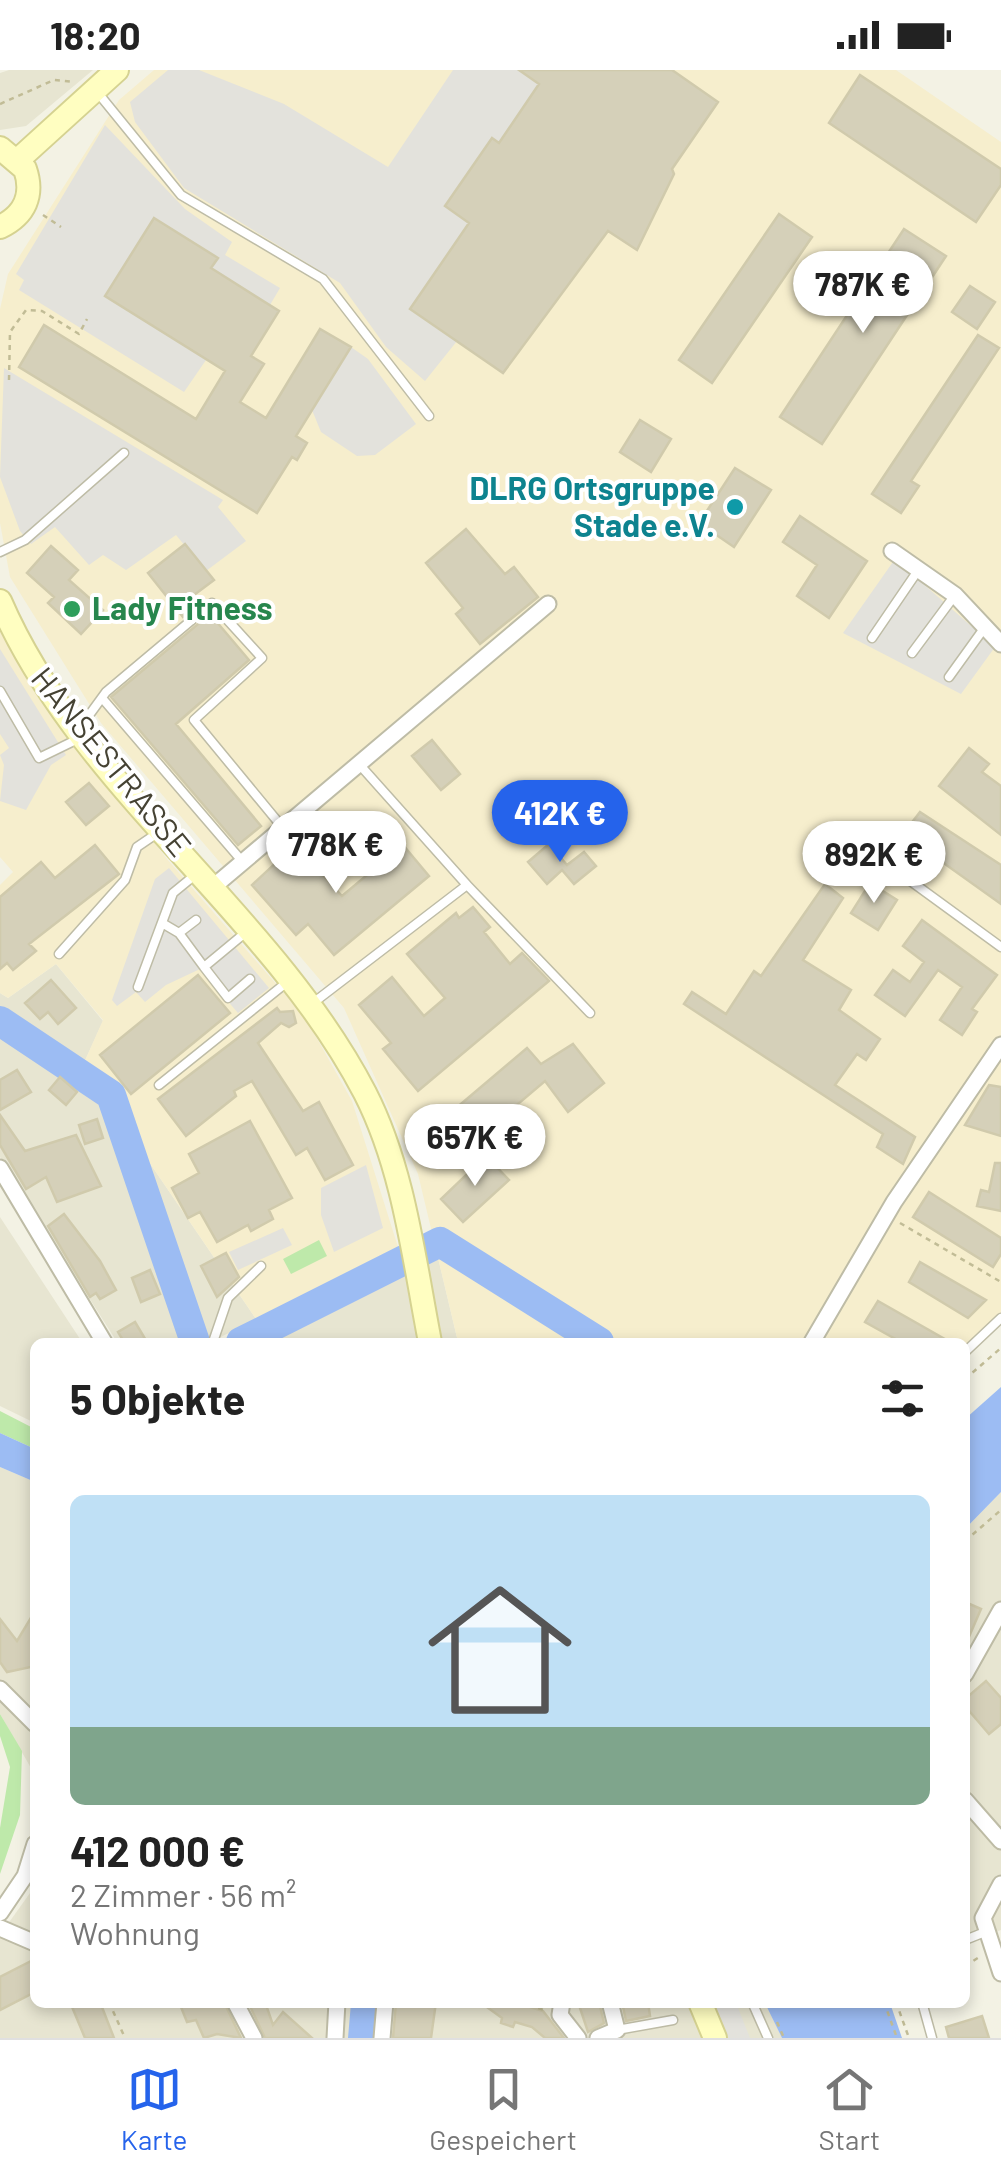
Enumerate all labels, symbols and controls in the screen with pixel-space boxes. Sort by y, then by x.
text: 18:20 [50,12,141,58]
pin: 787K € [782,251,944,336]
text: 787K € [815,264,911,302]
place label: DLRG Ortsgruppe Stade e.V. [470,468,715,543]
marker: DLRG Ortsgruppe Stade e.V. [724,496,746,518]
place label: Lady Fitness [92,588,273,626]
marker: Lady Fitness [61,598,83,620]
street label: HANSESTRASSE [25,659,200,863]
pin: 412K € [479,780,641,865]
text: 412K € [514,793,606,831]
pin: 778K € [255,811,417,896]
pin: 892K € [793,821,955,906]
text: 778K € [288,824,384,862]
text: 892K € [825,834,923,872]
pin: 657K € [394,1104,556,1189]
text: 657K € [426,1117,524,1155]
icon: filters [875,1371,930,1426]
text: 5 Objekte [70,1373,245,1423]
icon: home [410,1560,590,1740]
text: 412 000 € [70,1825,245,1875]
text: 2 Zimmer · 56 m² [70,1875,296,1913]
text: Wohnung [70,1913,200,1951]
tab: Karte [121,2062,188,2156]
tab: Gespeichert [429,2062,577,2156]
tab: Start [819,2062,880,2156]

